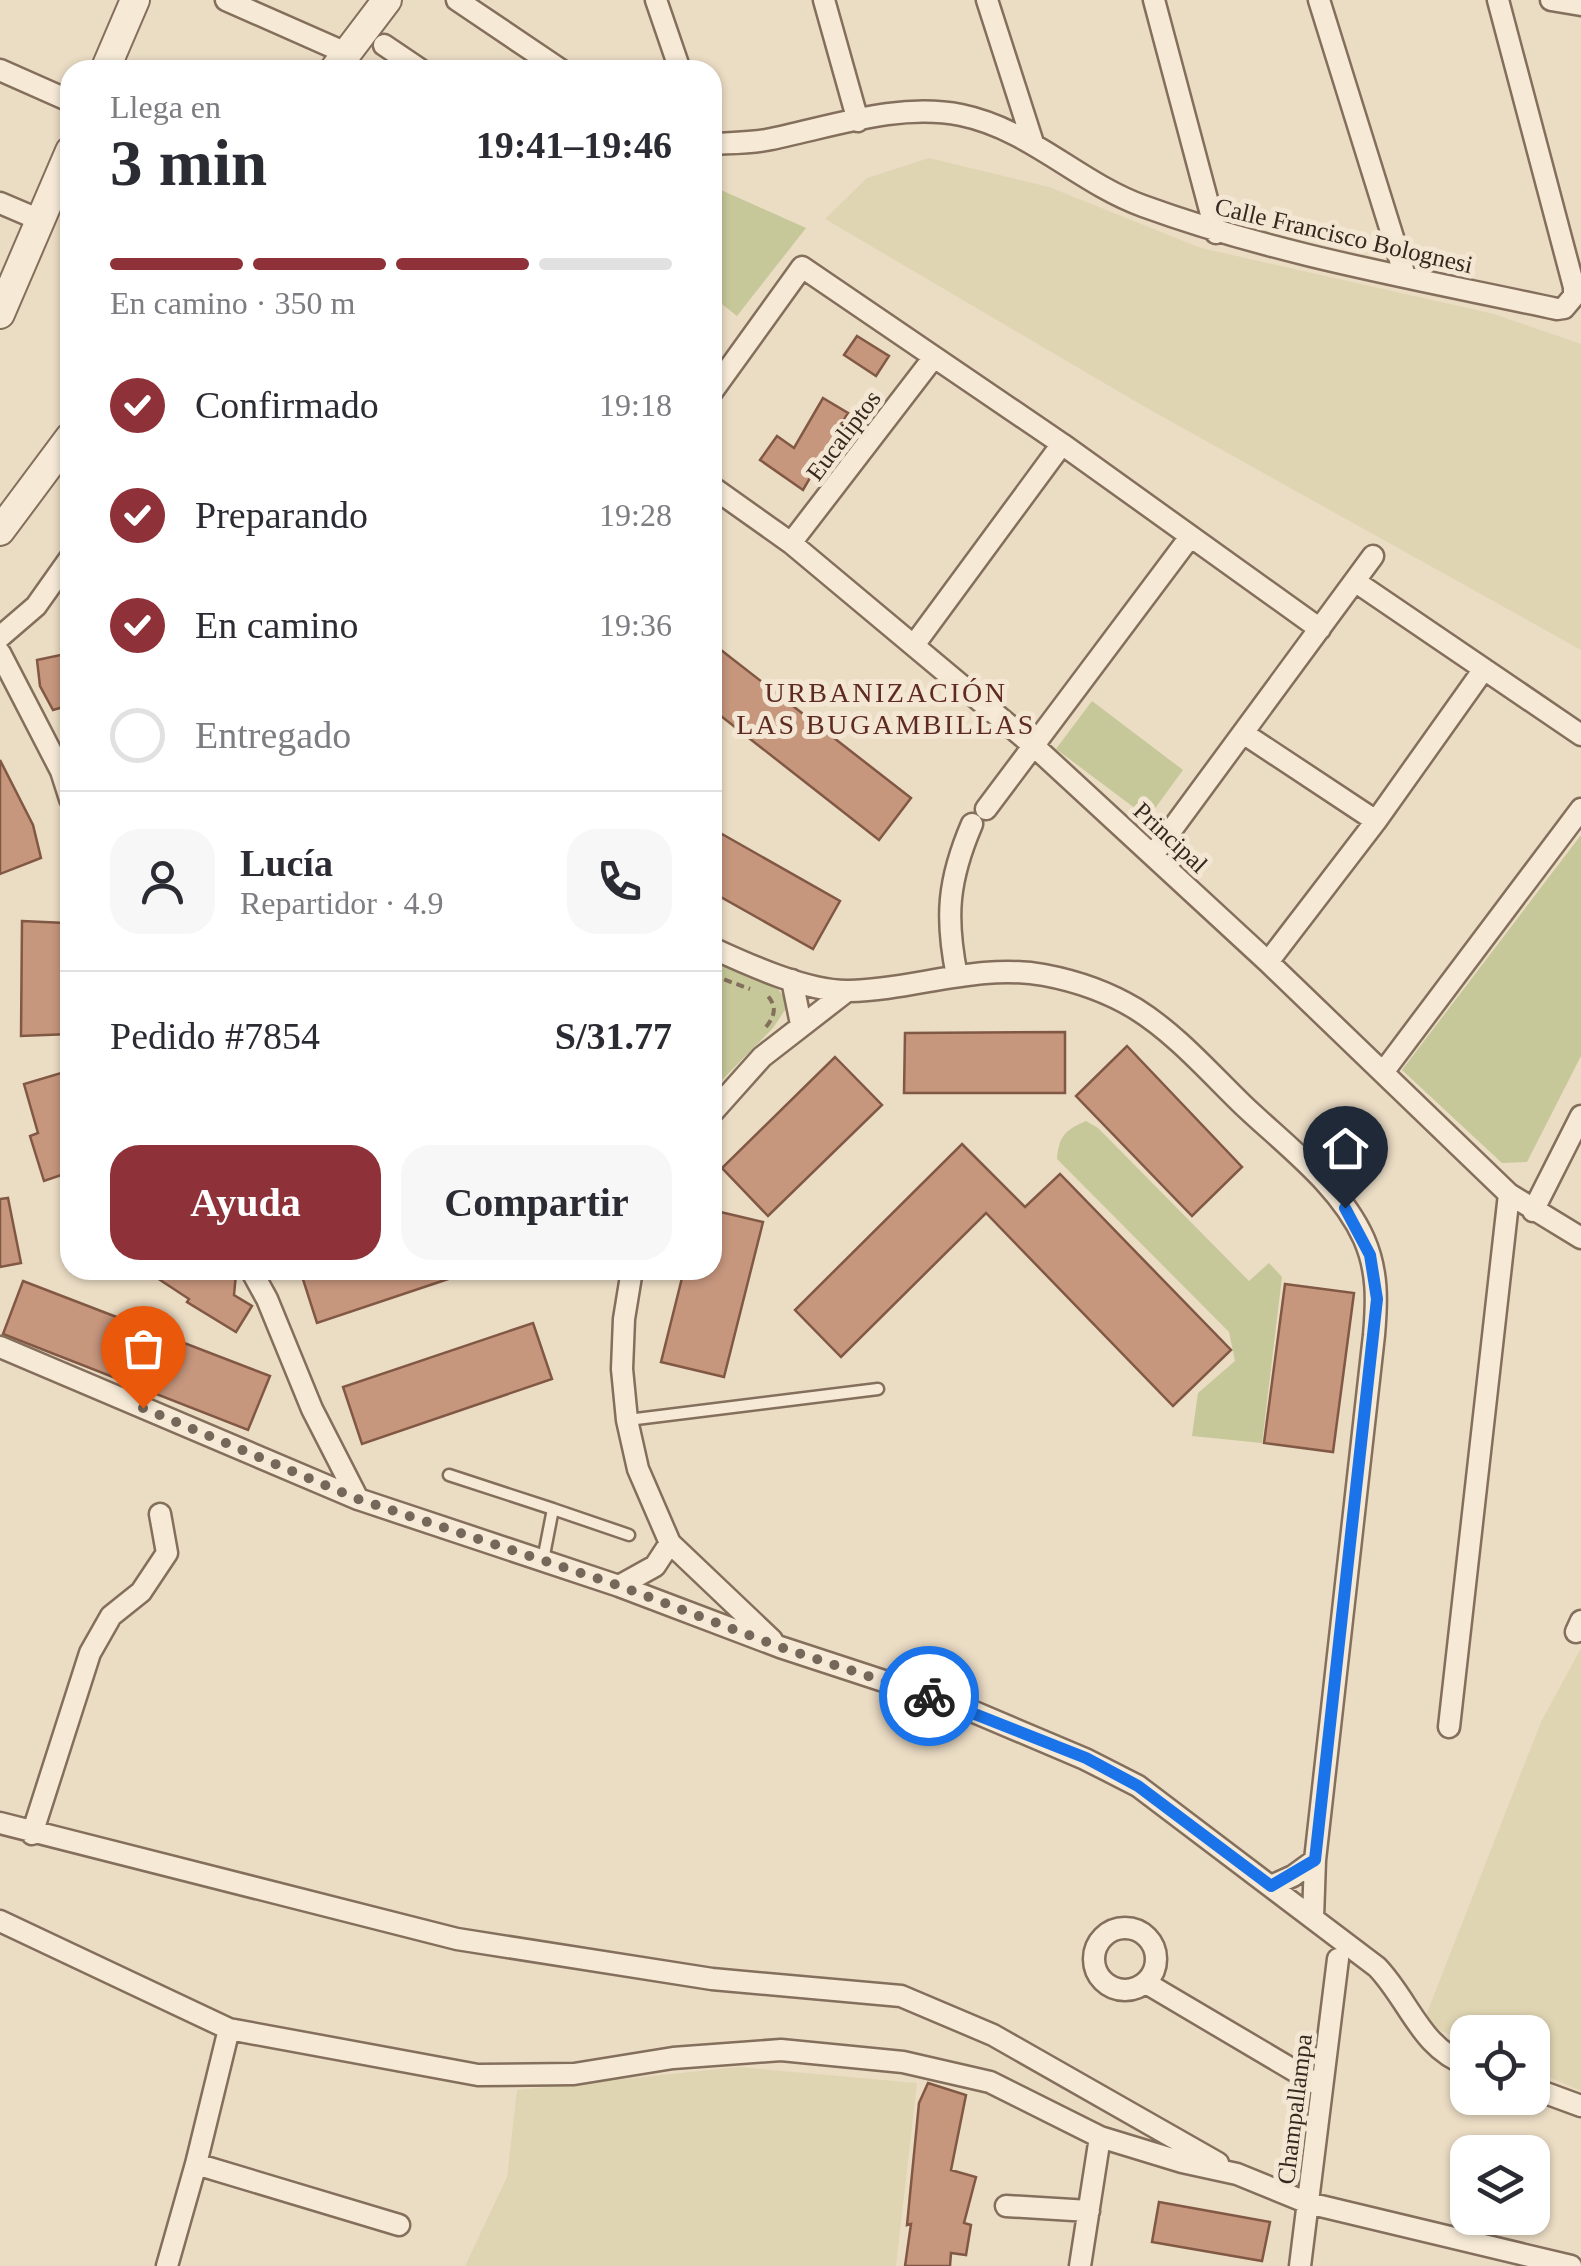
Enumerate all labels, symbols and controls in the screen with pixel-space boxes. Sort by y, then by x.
text: Llega en [110,89,221,125]
text: 19:41–19:46 [476,124,672,166]
text: 3 min [110,127,267,199]
street label: Calle Francisco Bolognesi [1212,193,1476,278]
text: En camino · 350 m [110,285,355,321]
icon: check [110,378,165,433]
text: Confirmado [195,384,379,426]
street label: Eucaliptos [801,385,886,486]
text: 19:18 [599,387,672,423]
icon: check [110,488,165,543]
text: Preparando [195,494,368,536]
text: 19:28 [599,497,672,533]
icon: check [110,598,165,653]
text: En camino [195,604,359,646]
text: 19:36 [599,607,672,643]
district label: URBANIZACIÓN LAS BUGAMBILLAS [736,677,1036,740]
text: Entregado [195,714,351,756]
street label: Principal [1128,797,1213,878]
button: person [110,829,215,934]
button: phone [567,829,672,934]
text: Lucía [240,842,333,884]
text: Repartidor · 4.9 [240,885,444,921]
text: Pedido #7854 [110,1015,320,1057]
text: S/31.77 [555,1015,672,1057]
pin [1303,1106,1388,1209]
icon: home [1318,1121,1373,1176]
button: Ayuda [110,1145,381,1260]
button: Compartir [401,1145,672,1260]
pin [101,1306,186,1409]
icon: bag [116,1321,171,1376]
courier [879,1646,979,1746]
icon: bike [902,1669,957,1724]
map controls [1450,2015,1550,2235]
button: locate [1450,2015,1550,2115]
street label: Champallampa [1272,2032,1317,2186]
button: layers [1450,2135,1550,2235]

